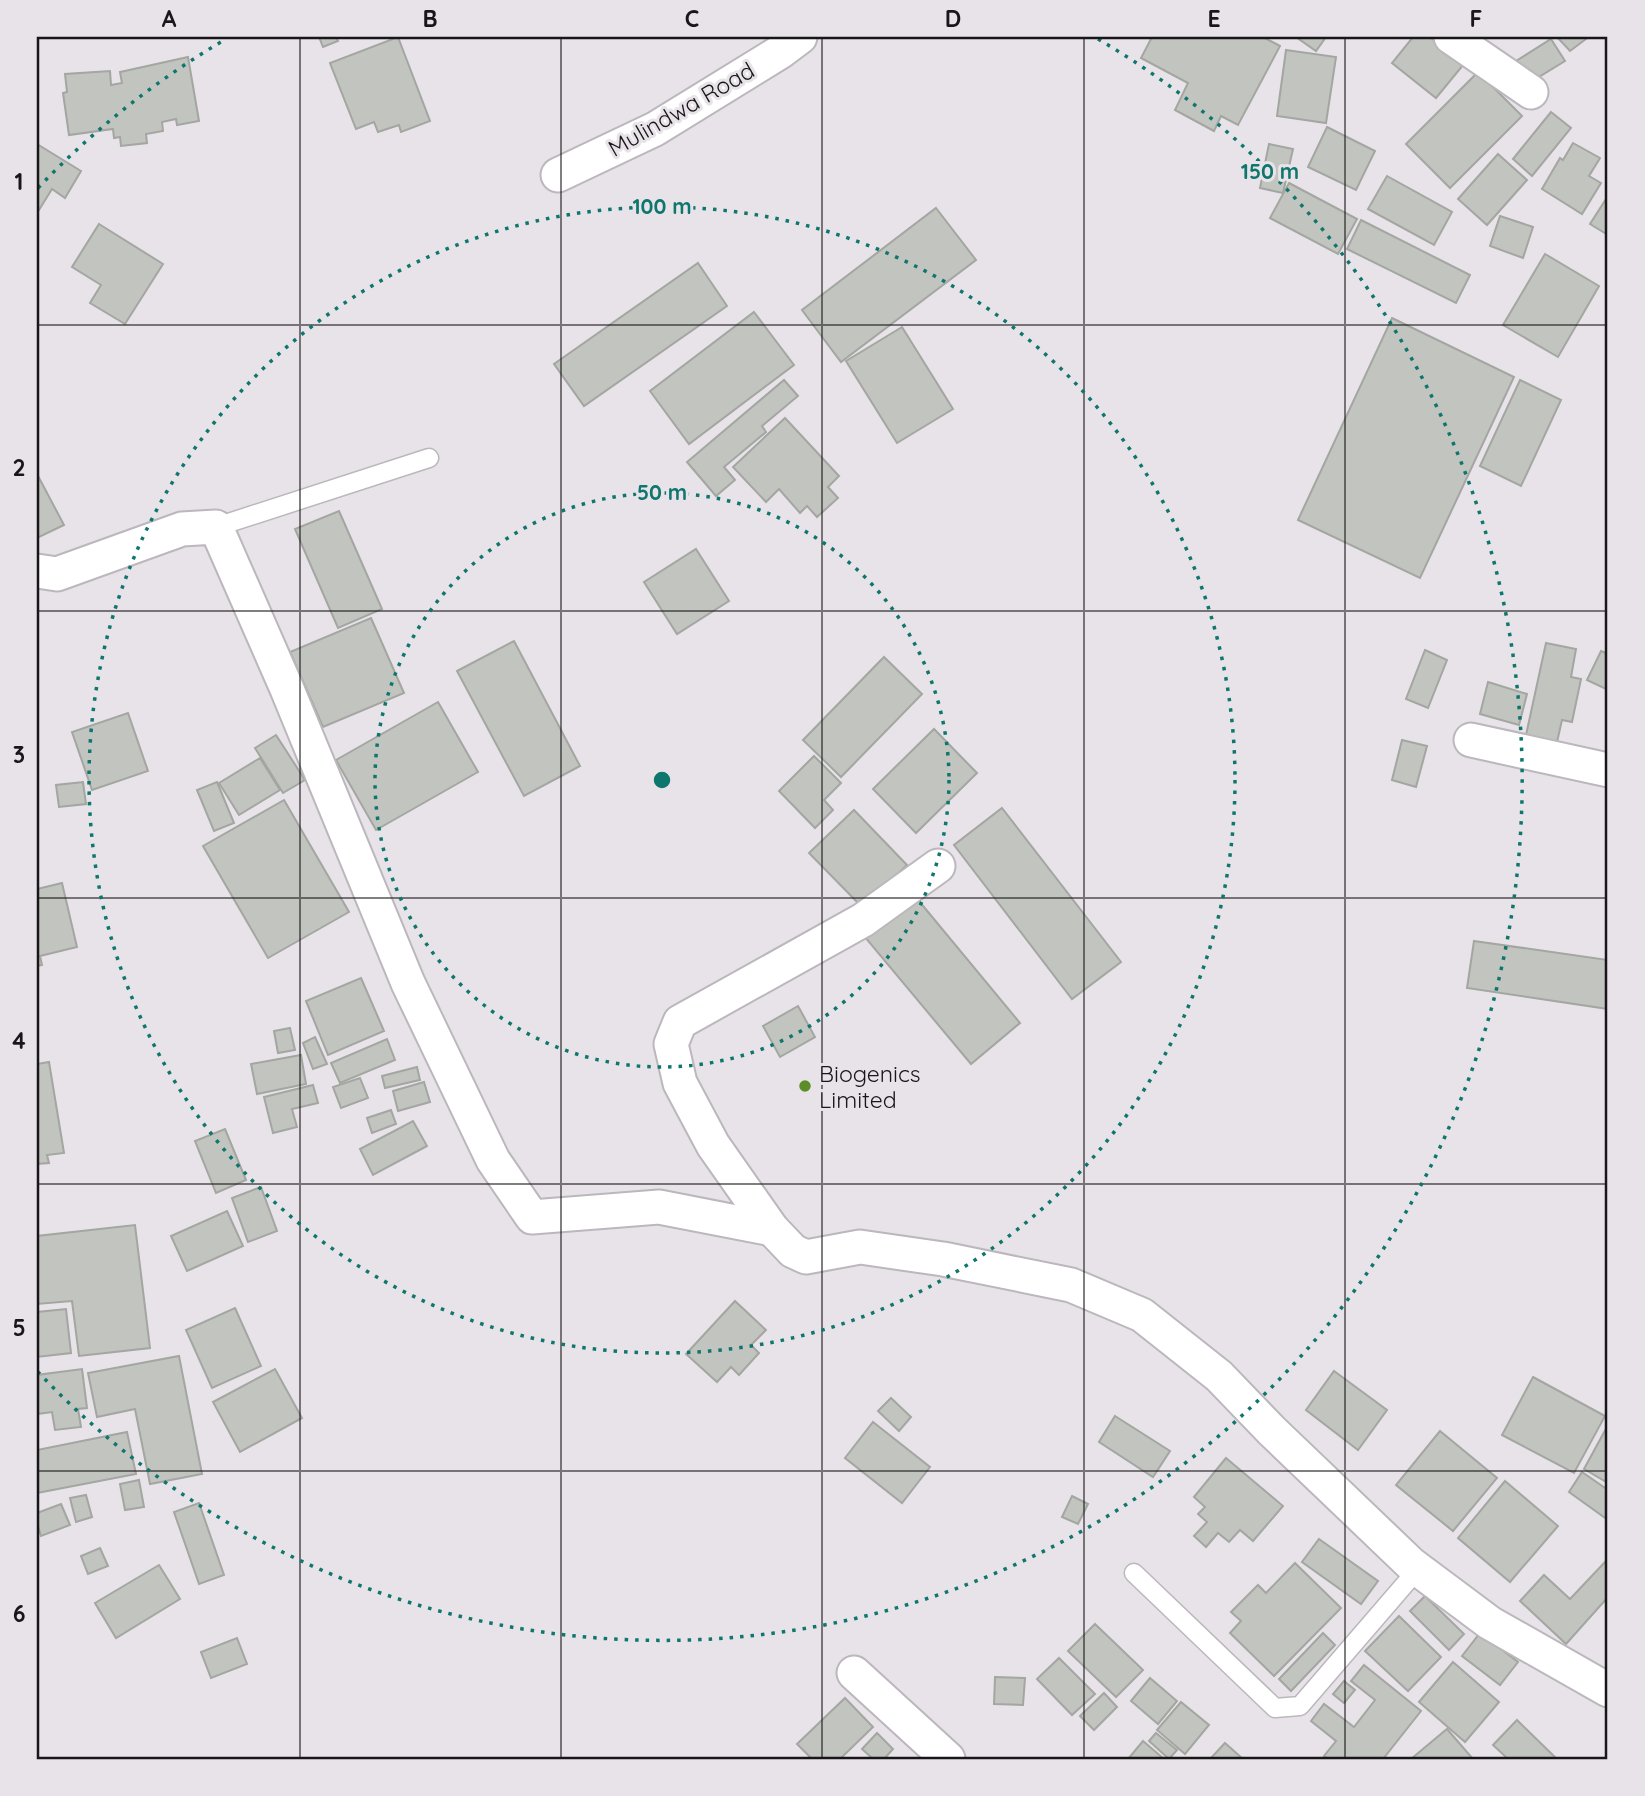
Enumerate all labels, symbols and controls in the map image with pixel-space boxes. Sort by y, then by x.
text: A [162,4,177,33]
text: B [422,4,438,33]
text: C [685,4,699,33]
text: D [945,4,961,33]
text: E [1207,4,1221,33]
text: F [1470,4,1482,33]
street label: Mulindwa Road [603,55,759,163]
text: 150 m [1241,158,1299,184]
text: 1 [15,167,23,196]
text: 100 m [632,193,692,219]
text: 2 [12,453,26,482]
text: 50 m [637,479,687,505]
text: 3 [13,740,25,769]
centre of rings [650,768,674,792]
text: 4 [12,1026,26,1055]
place label: Biogenics Limited [819,1059,921,1114]
marker: Biogenics Limited [797,1078,813,1094]
text: 5 [12,1313,26,1342]
text: 6 [13,1599,25,1628]

